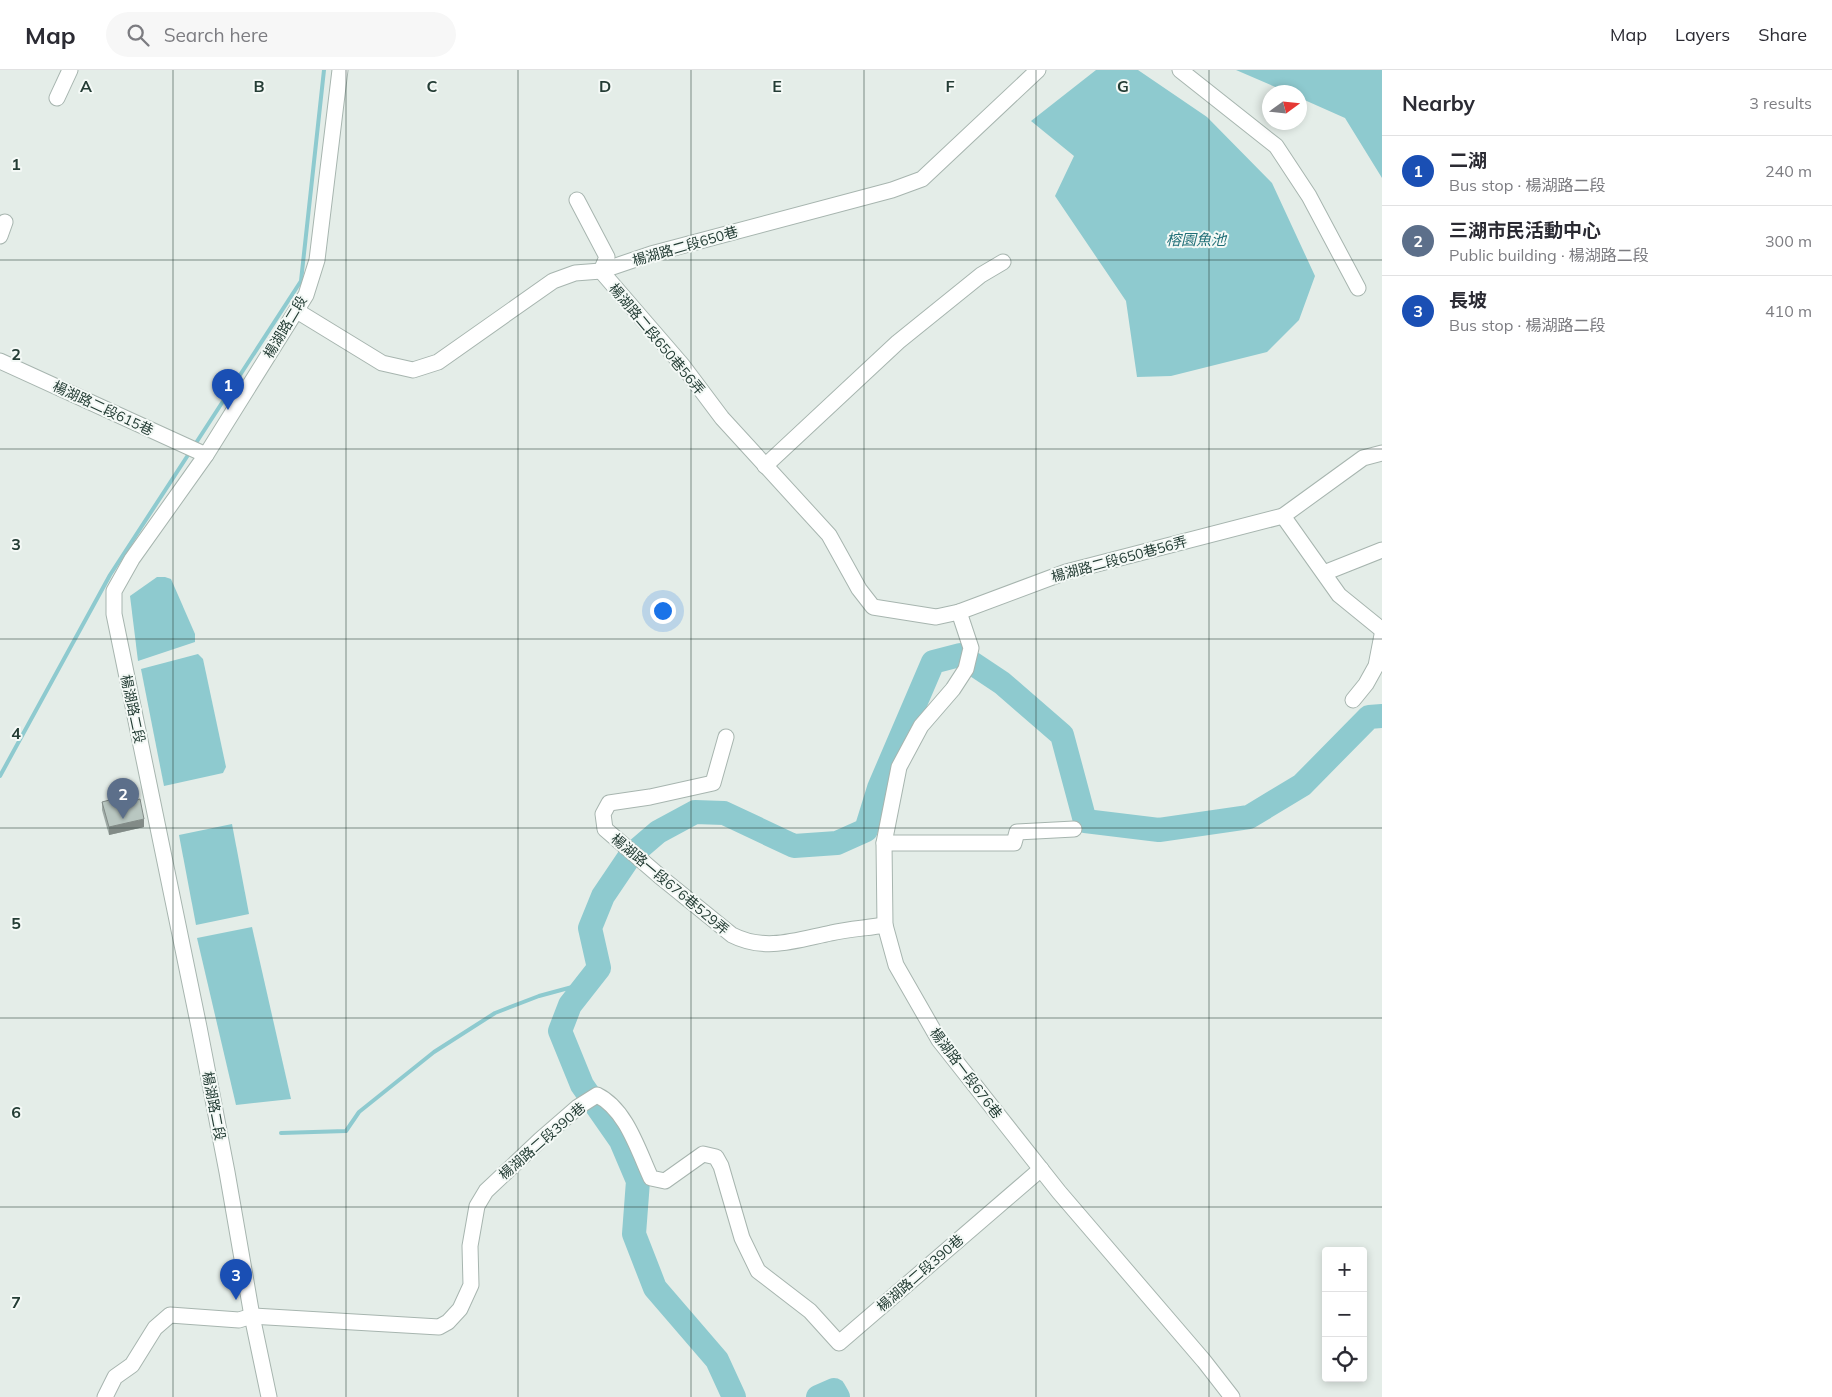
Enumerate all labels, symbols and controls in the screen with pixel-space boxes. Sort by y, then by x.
search box [106,12,456,57]
text: Map [25,20,76,50]
icon: search [124,21,152,49]
text: Search here [164,23,268,47]
text: Map [1610,23,1647,46]
text: Layers [1675,23,1730,46]
text: Share [1758,23,1807,46]
text: A [80,76,92,96]
text: B [253,76,265,96]
text: C [427,76,438,96]
text: D [599,76,611,96]
text: E [772,76,782,96]
text: F [945,76,955,96]
text: G [1117,76,1129,96]
north arrow [1262,85,1307,130]
text: Nearby [1402,90,1475,116]
text: 3 results [1749,93,1812,113]
text: 二湖 [1449,148,1487,172]
text: 1 [11,154,21,174]
text: 1 [1413,161,1423,181]
text: 240 m [1765,161,1812,181]
text: Bus stop · 楊湖路二段 [1449,175,1605,195]
text: 三湖市民活動中心 [1449,218,1601,242]
street label: 楊湖路二段650巷 [630,222,740,270]
water label: 榕園魚池 [1166,230,1228,249]
text: 2 [1413,231,1423,251]
text: 300 m [1765,231,1812,251]
text: Public building · 楊湖路二段 [1449,245,1649,265]
street label: 楊湖路二段650巷56弄 [605,280,709,398]
text: 長坡 [1449,288,1487,312]
street label: 楊湖路二段 [259,292,311,362]
text: 3 [1413,301,1423,321]
text: 410 m [1765,301,1812,321]
text: Bus stop · 楊湖路二段 [1449,315,1605,335]
text: 2 [11,344,21,364]
pin: 1 [212,369,244,410]
street label: 楊湖路二段615巷 [50,377,156,439]
street label: 楊湖路二段650巷56弄 [1049,532,1189,586]
text: 3 [11,534,21,554]
your location [650,598,676,624]
street label: 楊湖路二段 [117,673,149,745]
text: 4 [11,723,21,743]
pin: 2 [107,778,139,819]
street label: 楊湖路一段676巷529弄 [607,829,733,939]
text: 5 [11,913,21,933]
street label: 楊湖路一段676巷 [926,1024,1006,1122]
street label: 楊湖路二段 [198,1070,230,1142]
street label: 楊湖路二段390巷 [495,1098,589,1184]
text: 6 [11,1102,21,1122]
street label: 楊湖路二段390巷 [873,1230,967,1316]
map controls [1322,1247,1367,1382]
button: + [1322,1247,1367,1292]
pin: 3 [220,1259,252,1300]
text: 7 [11,1292,21,1312]
button: − [1322,1292,1367,1337]
button: locate [1322,1337,1367,1382]

